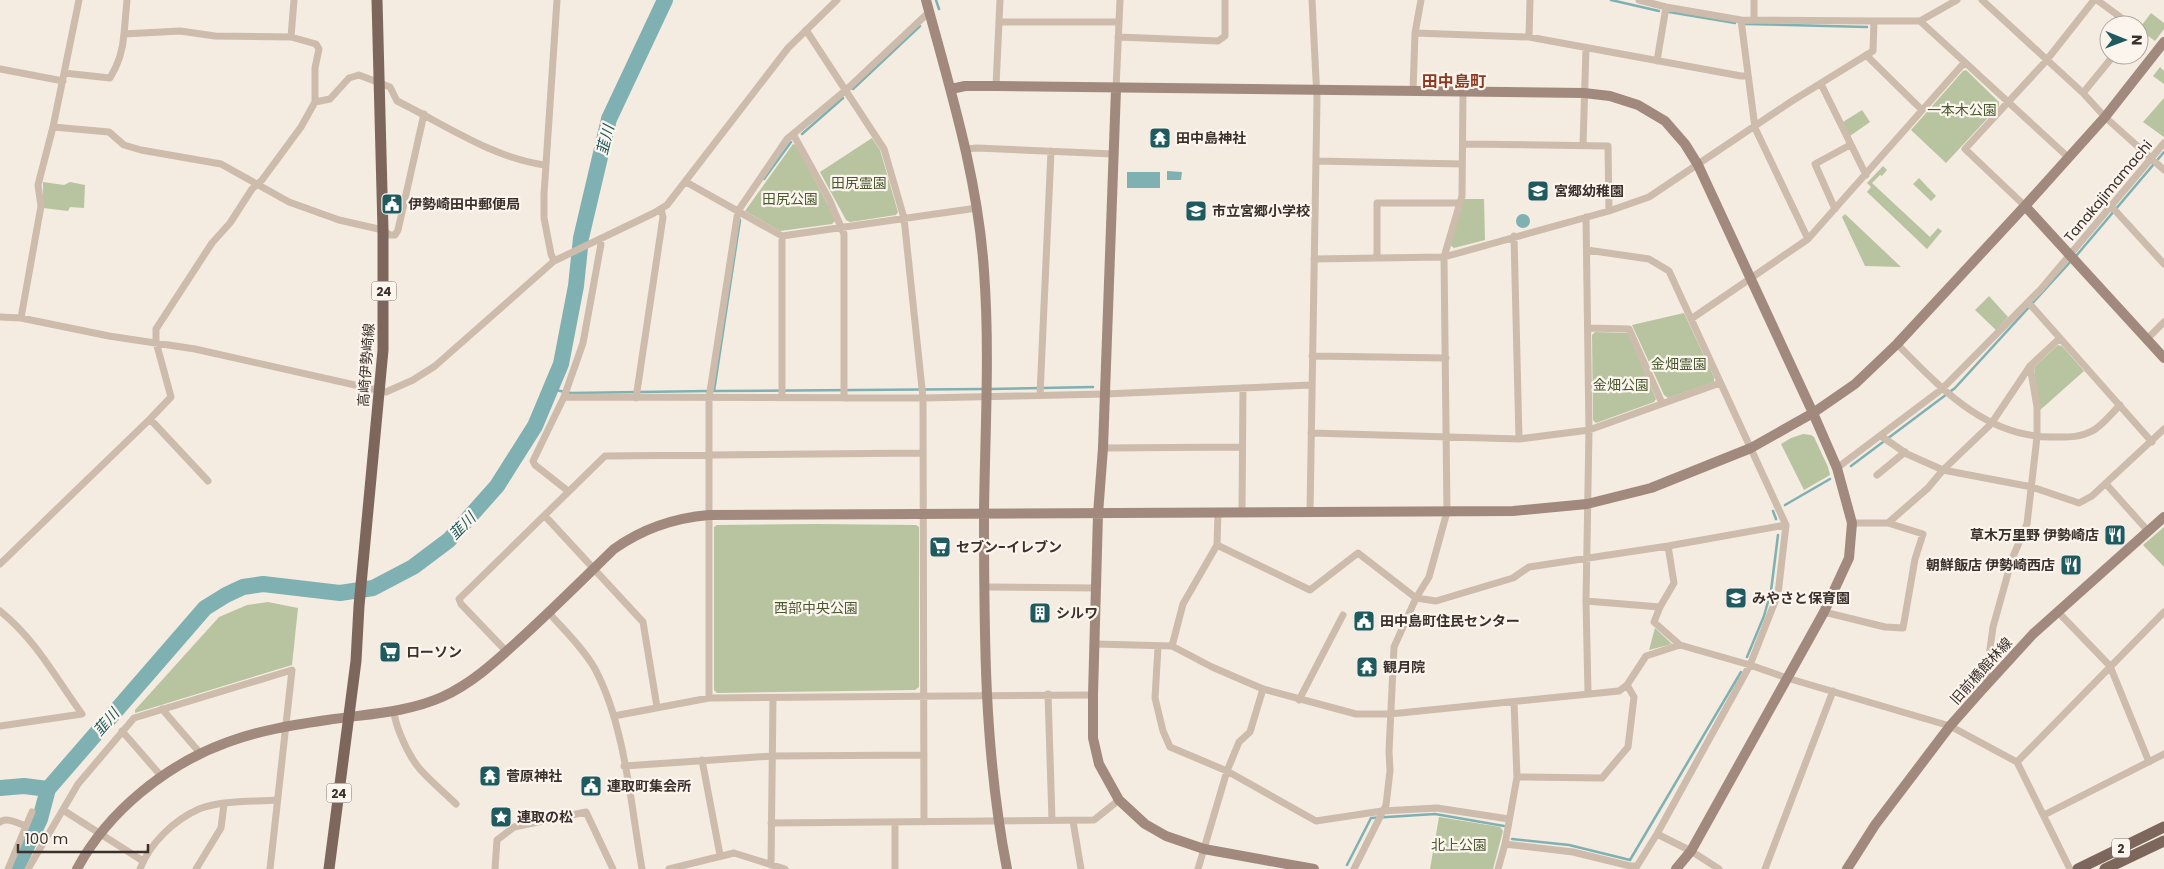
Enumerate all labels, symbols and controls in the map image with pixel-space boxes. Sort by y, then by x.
north arrow [2099,15,2149,65]
text: N [2127,35,2147,46]
district label: 田中島町 [1422,70,1486,93]
park label: 一本木公園 [1927,100,1997,120]
water label: 韮川 [591,121,619,157]
temple icon: 田中島神社 [1148,126,1172,150]
place label: 田中島神社 [1176,128,1246,148]
street label: Tanakajimamachi [2059,136,2157,246]
park label: 田尻霊園 [831,173,887,193]
school or university icon: 宮郷幼稚園 [1526,179,1550,203]
place label: 宮郷幼稚園 [1554,181,1624,201]
park label: 田尻公園 [762,189,818,209]
public building icon: 伊勢崎田中郵便局 [380,192,404,216]
place label: 伊勢崎田中郵便局 [408,194,520,214]
school or university icon: 市立宮郷小学校 [1184,199,1208,223]
place label: 市立宮郷小学校 [1212,201,1310,221]
road number: 24 [372,282,396,300]
street label: 高崎伊勢崎線 [353,322,379,408]
park label: 金畑霊園 [1651,354,1707,374]
park label: 金畑公園 [1593,375,1649,395]
water label: 韮川 [444,506,481,544]
restaurant icon: 草木万里野 伊勢崎店 [2103,523,2127,547]
place label: 草木万里野 伊勢崎店 [1970,525,2099,545]
supermarket icon: セブン-イレブン [928,535,952,559]
place label: セブン-イレブン [956,537,1062,557]
restaurant icon: 朝鮮飯店 伊勢崎西店 [2059,553,2083,577]
place label: 朝鮮飯店 伊勢崎西店 [1926,555,2055,575]
school or university icon: みやさと保育園 [1724,586,1748,610]
place label: みやさと保育園 [1752,588,1850,608]
park label: 西部中央公園 [774,598,858,618]
building icon: シルワ [1028,601,1052,625]
place label: シルワ [1056,603,1098,623]
public building icon: 田中島町住民センター [1352,609,1376,633]
place label: 田中島町住民センター [1380,611,1520,631]
street label: 旧前橋館林線 [1945,633,2017,709]
supermarket icon: ローソン [378,640,402,664]
place label: ローソン [406,642,462,662]
temple icon: 観月院 [1355,655,1379,679]
place label: 観月院 [1383,657,1425,677]
water label: 韮川 [88,702,125,740]
temple icon: 菅原神社 [478,764,502,788]
place label: 菅原神社 [506,766,562,786]
public building icon: 連取町集会所 [579,774,603,798]
place label: 連取町集会所 [607,776,691,796]
road number: 24 [326,784,352,802]
place icon: 連取の松 [489,805,513,829]
place label: 連取の松 [517,807,573,827]
scale bar [18,822,148,854]
text: 100 m [25,828,68,849]
park label: 北上公園 [1431,835,1487,855]
road number: 2 [2112,838,2130,858]

